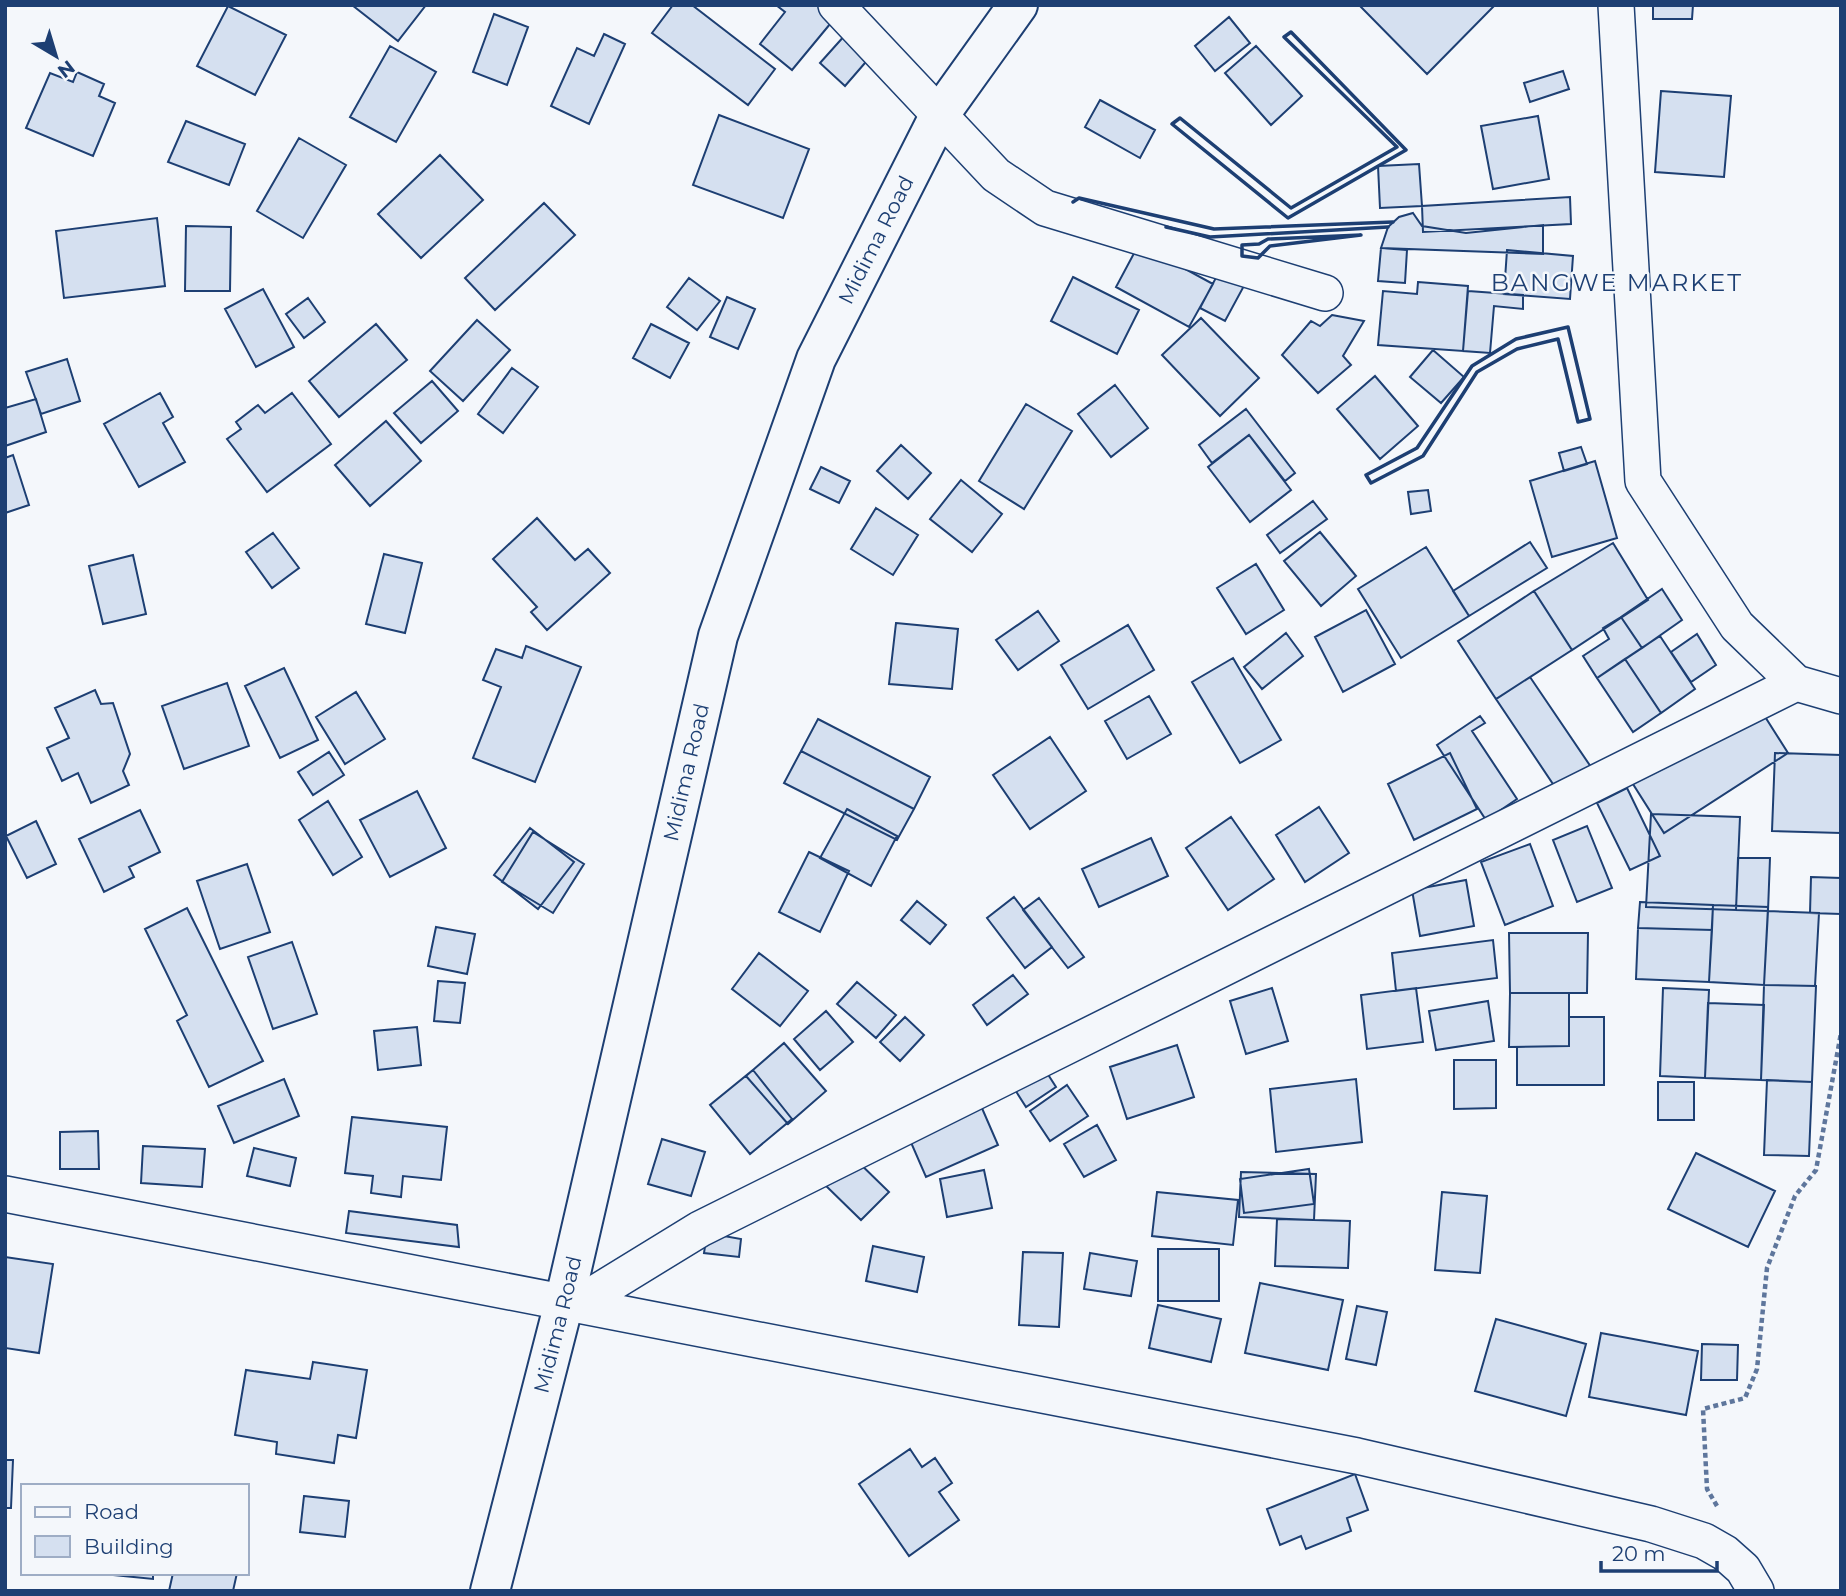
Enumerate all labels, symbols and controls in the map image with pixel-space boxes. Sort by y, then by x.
north arrow [21,21,91,91]
text: N [53,55,79,83]
street label: Midima Road [833,171,919,308]
district label: BANGWE MARKET [1491,268,1743,297]
street label: Midima Road [658,701,714,844]
street label: Midima Road [528,1253,586,1396]
legend [21,1484,248,1575]
text: Road [84,1499,139,1524]
scale bar [1601,1530,1716,1574]
text: Building [84,1534,174,1559]
text: 20 m [1612,1541,1666,1566]

